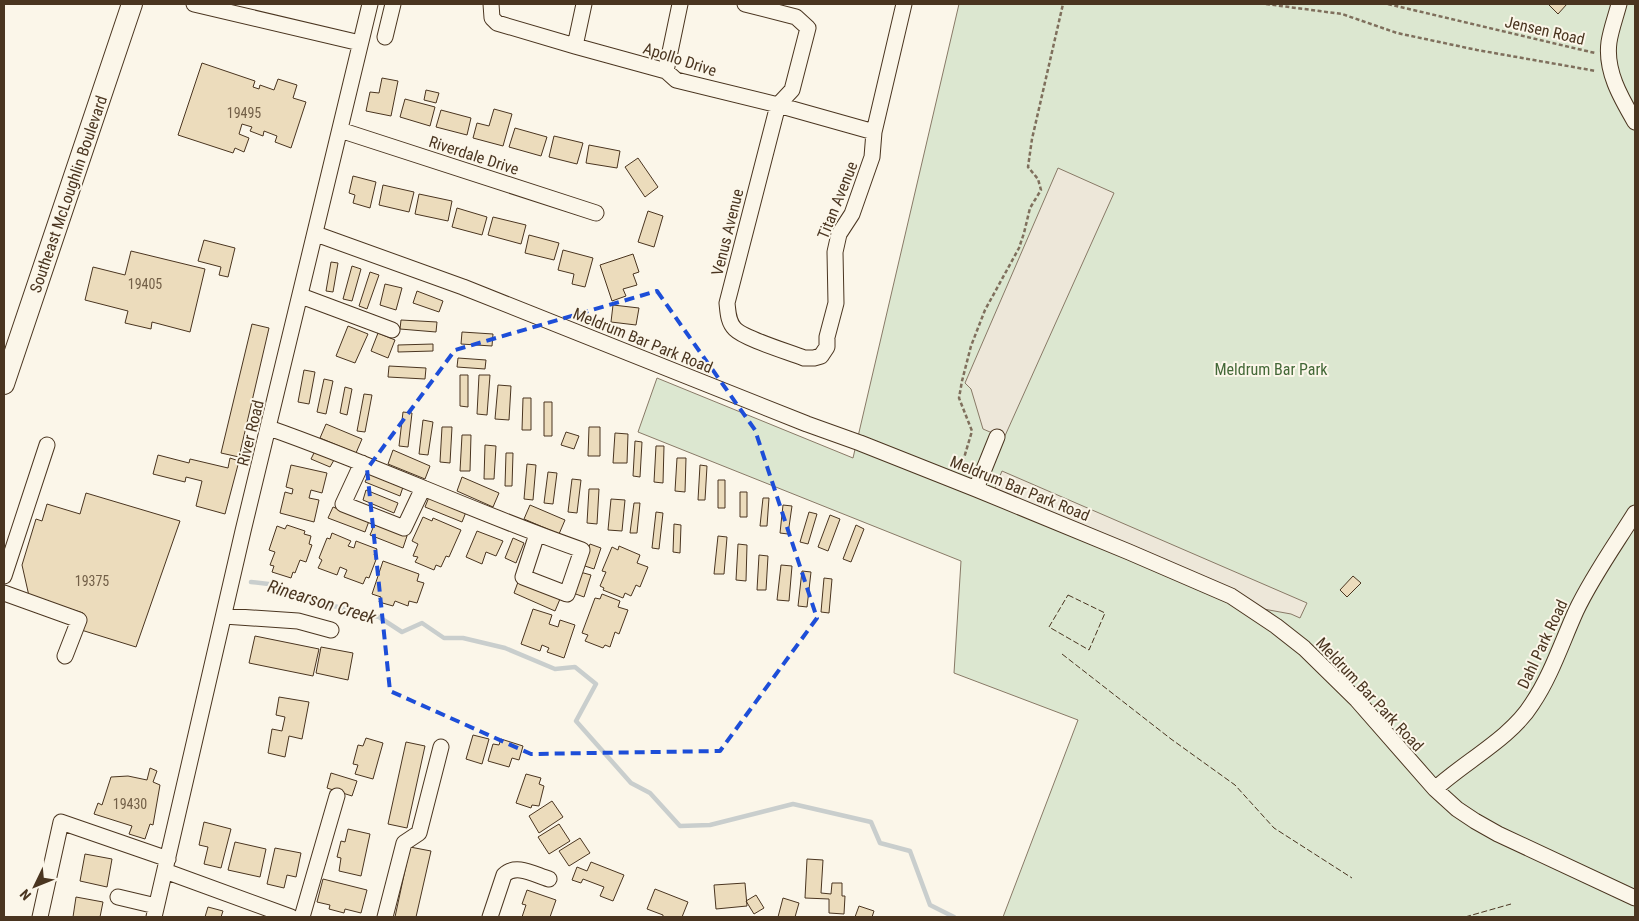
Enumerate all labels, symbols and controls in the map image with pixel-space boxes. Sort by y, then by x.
street label: Jensen Road [1503,12,1587,49]
street label: Apollo Drive [641,39,719,80]
street label: Southeast McLoughlin Boulevard [26,93,111,295]
house number: 19495 [227,105,261,121]
street label: Riverdale Drive [426,132,521,179]
street label: Titan Avenue [813,159,862,242]
street label: Venus Avenue [708,187,747,277]
house number: 19405 [128,276,162,292]
street label: Meldrum Bar Park Road [570,304,715,377]
park label: Meldrum Bar Park [1215,360,1328,379]
street label: River Road [233,398,268,468]
street label: Meldrum Bar Park Road [947,452,1092,525]
house number: 19375 [75,573,109,589]
water label: Rinearson Creek [265,575,380,628]
street label: Dahl Park Road [1514,597,1571,692]
street label: Meldrum Bar Park Road [1312,633,1427,755]
house number: 19430 [113,796,147,812]
north arrow [10,861,60,911]
text: N [17,886,34,903]

